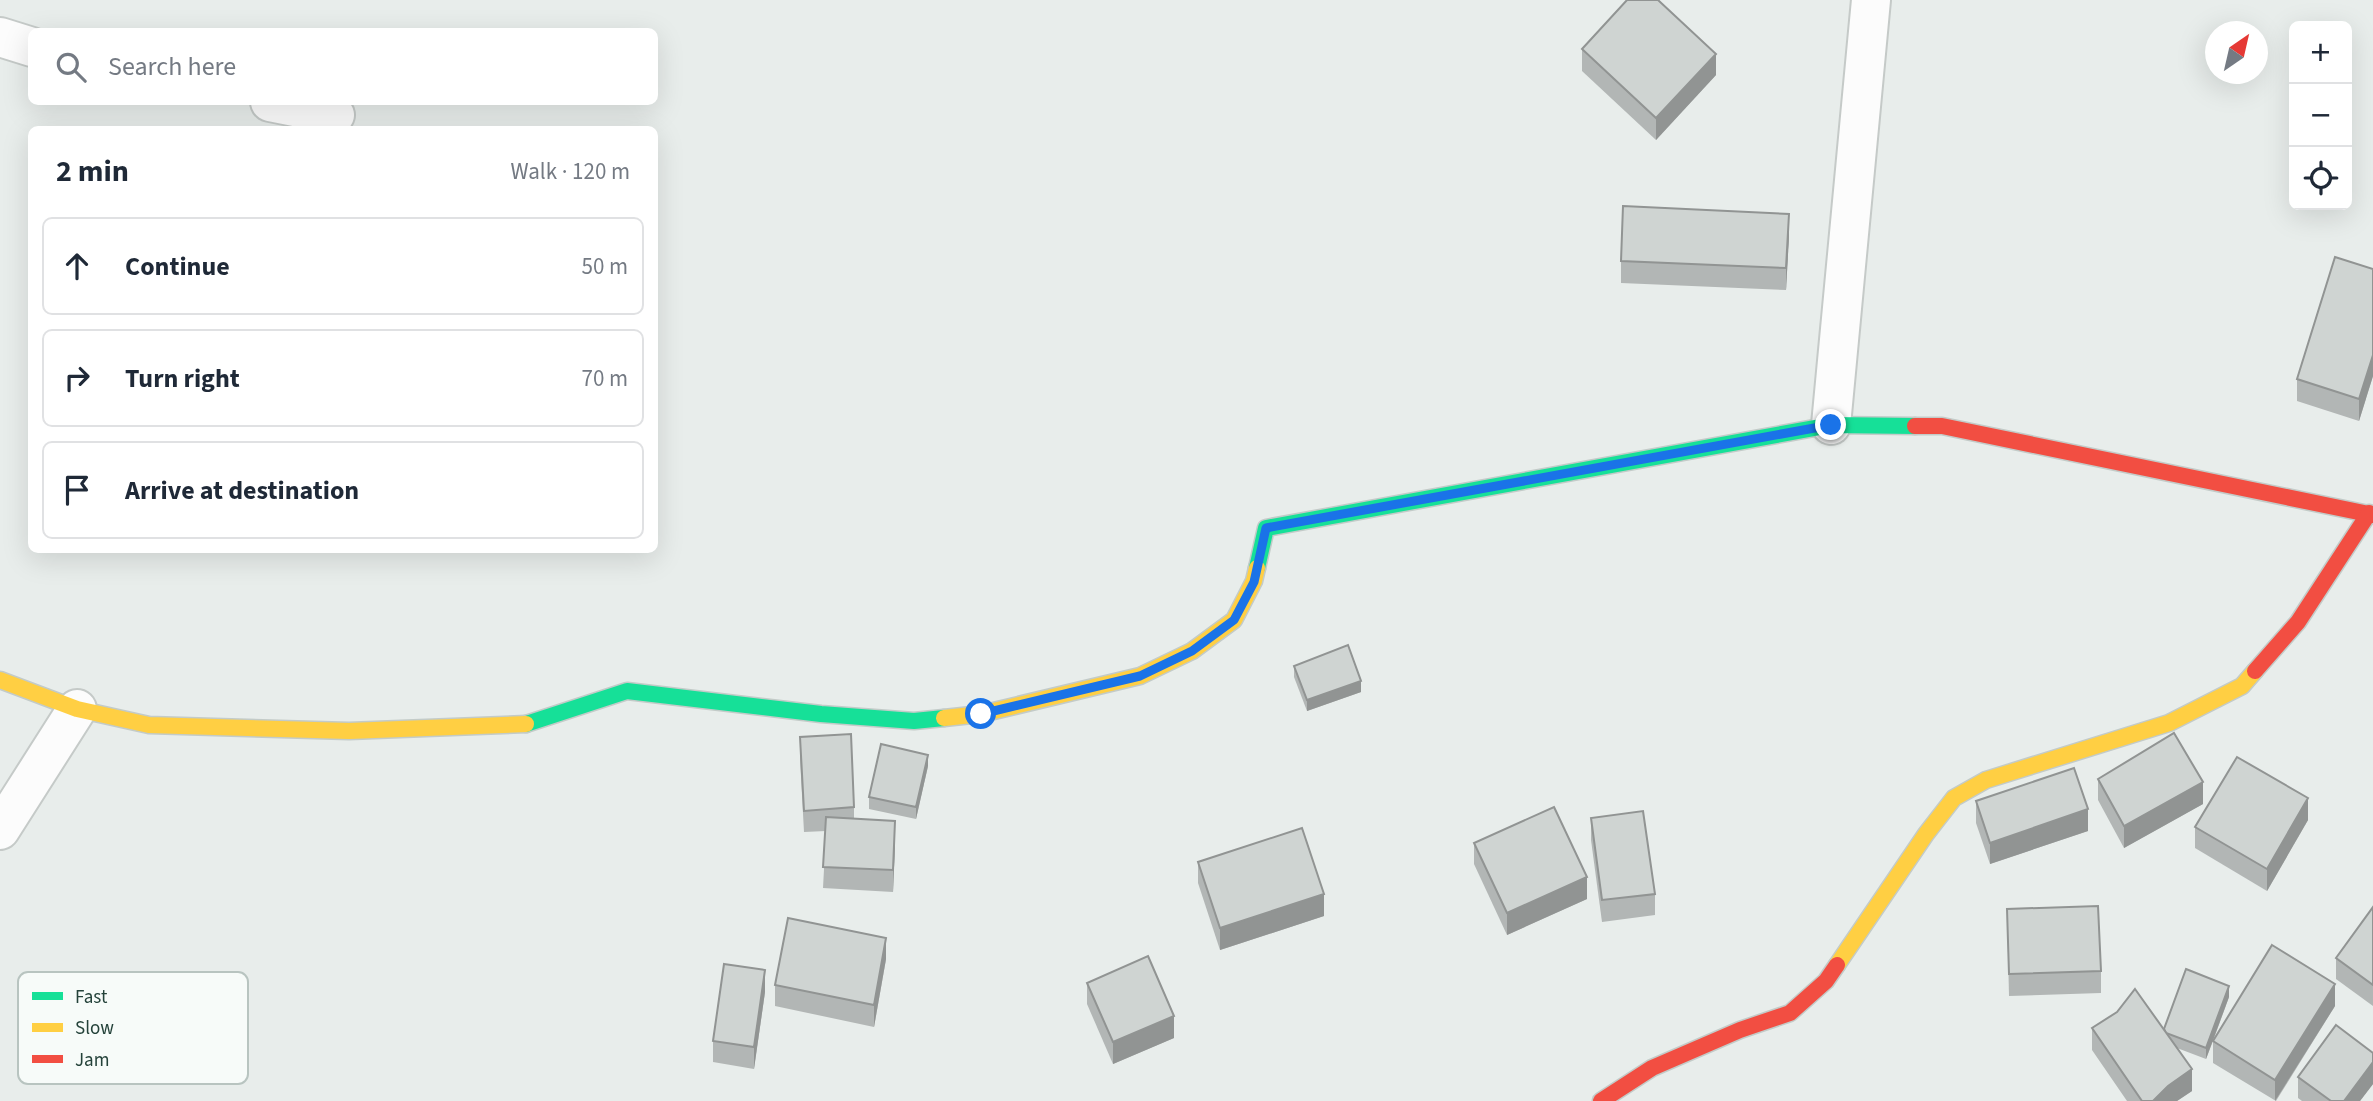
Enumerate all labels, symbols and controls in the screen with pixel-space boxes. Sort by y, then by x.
north arrow [2205,21,2268,84]
map controls [2289,21,2352,210]
button: + [2289,21,2352,84]
search box [28,28,658,105]
icon: search [52,48,90,86]
text: Search here [108,48,236,85]
button: − [2289,84,2352,147]
button: locate [2289,147,2352,210]
text: 2 min [56,150,129,193]
text: Walk · 120 m [511,155,630,188]
icon: ahead [58,247,96,285]
text: Continue [125,248,230,285]
text: 50 m [581,250,628,283]
icon: right [58,359,96,397]
text: Turn right [125,360,240,397]
text: 70 m [581,362,628,395]
route end [1815,409,1846,440]
icon: arrive [58,471,96,509]
text: Arrive at destination [125,472,359,509]
route start [965,698,996,729]
legend [18,972,248,1084]
text: Fast [75,984,108,1011]
text: Slow [75,1015,114,1042]
text: Jam [75,1047,109,1074]

